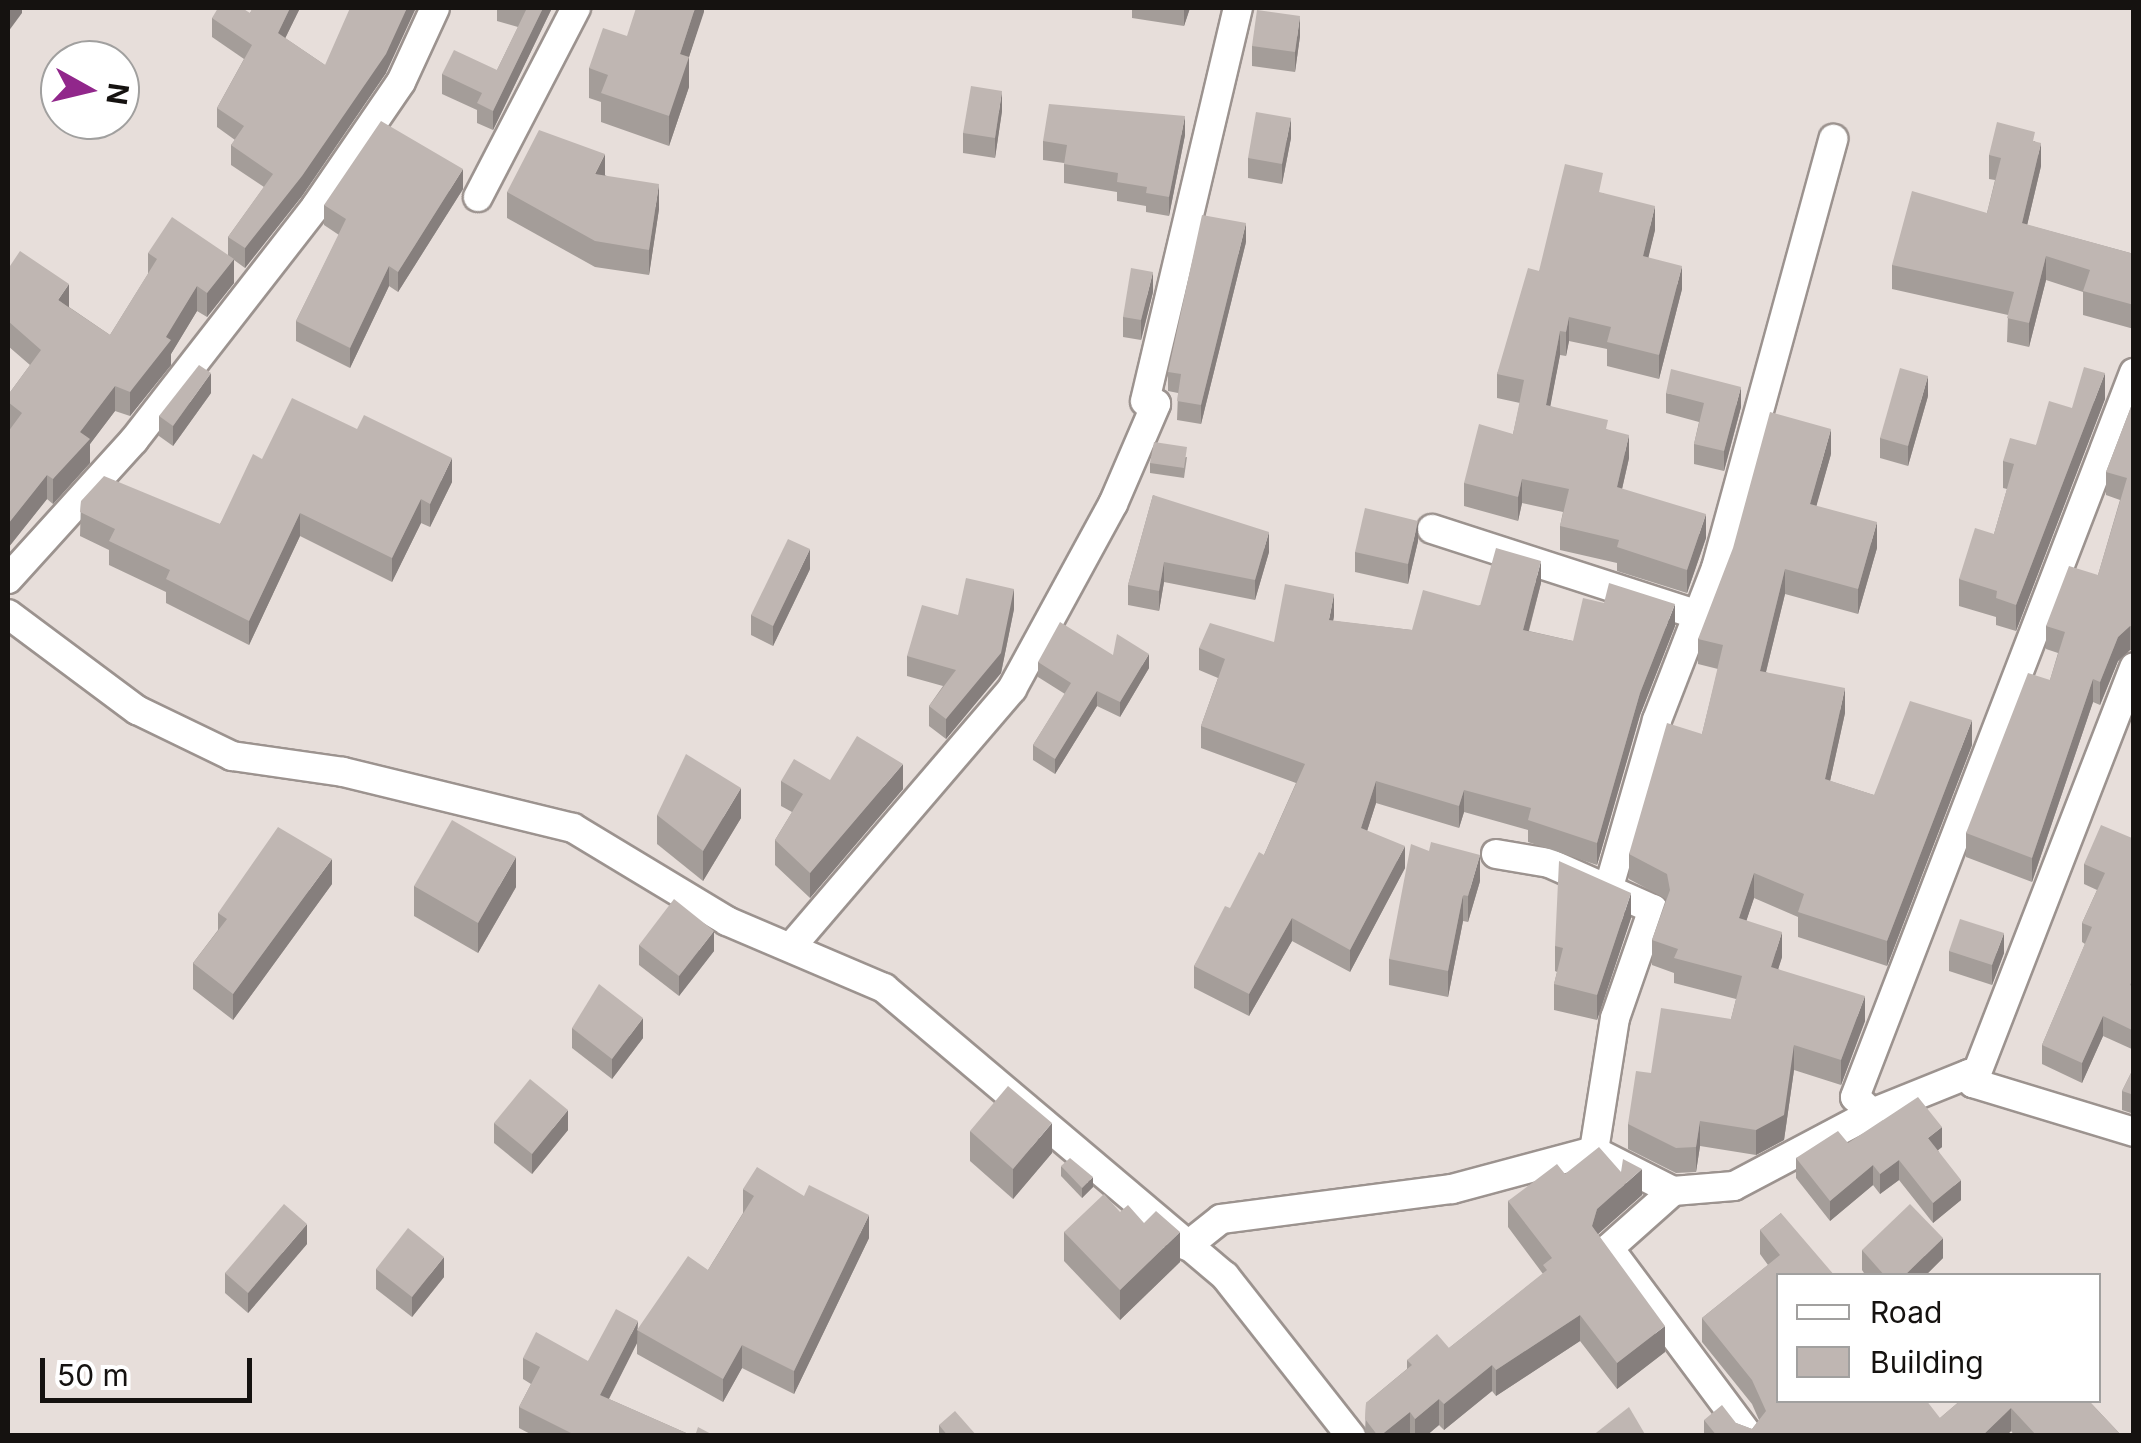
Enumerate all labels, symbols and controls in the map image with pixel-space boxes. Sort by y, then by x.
north arrow [40,40,140,140]
text: N [99,81,136,107]
legend [1776,1273,2101,1403]
text: Road [1870,1294,1942,1330]
scale bar [45,1338,258,1400]
text: Building [1870,1344,1984,1380]
text: 50 m [57,1357,129,1393]

